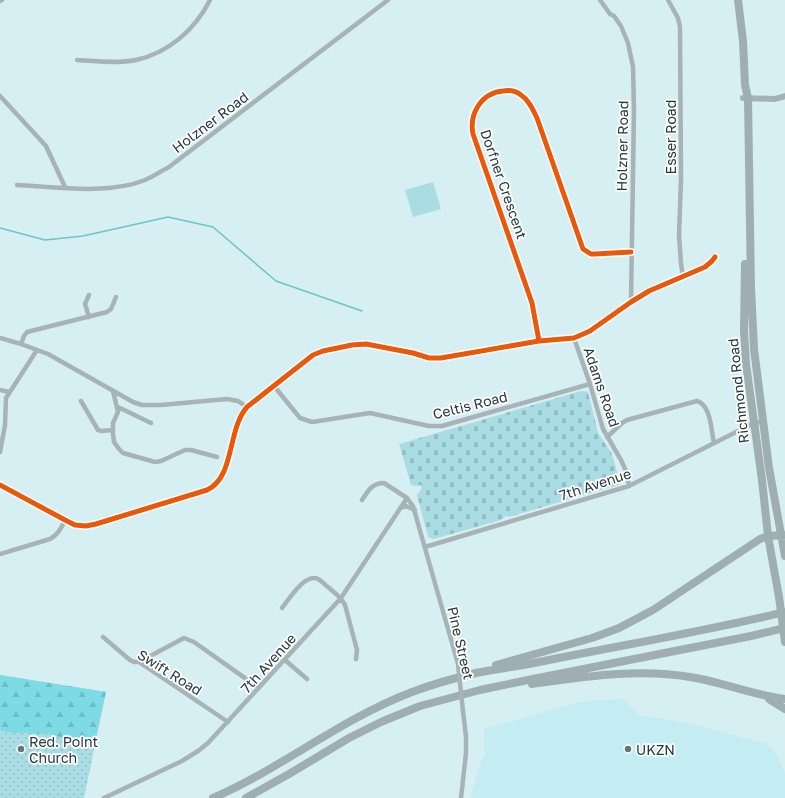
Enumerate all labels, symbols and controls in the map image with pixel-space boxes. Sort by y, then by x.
street label: Holzner Road [169,88,251,156]
street label: Holzner Road [613,100,631,192]
street label: Esser Road [662,100,679,174]
street label: Dorfner Crescent [477,127,531,241]
street label: Richmond Road [724,338,752,444]
street label: Adams Road [580,345,624,429]
street label: Celtis Road [431,388,509,422]
street label: 7th Avenue [557,464,633,504]
street label: Pine Street [444,605,478,681]
street label: 7th Avenue [237,630,299,696]
street label: Swift Road [135,646,205,698]
place label: Red. Point Church [29,733,98,766]
place label: UKZN [636,741,675,758]
marker: Red. Point Church [16,744,26,754]
marker: UKZN [623,744,633,754]

